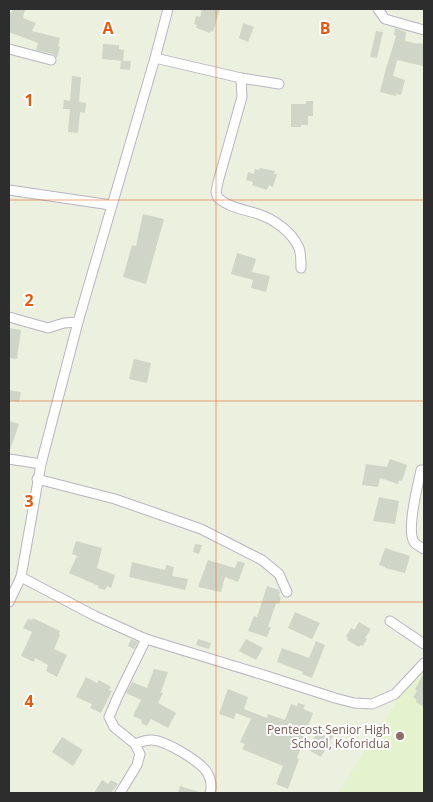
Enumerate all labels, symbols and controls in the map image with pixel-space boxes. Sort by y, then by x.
text: A [102,17,114,39]
text: B [320,17,330,39]
text: 1 [24,89,34,111]
text: 2 [24,289,34,311]
text: 3 [24,490,34,512]
text: 4 [24,690,34,712]
place label: Pentecost Senior High School, Koforidua [267,721,390,752]
marker: Pentecost Senior High School, Koforidua [394,730,406,742]

